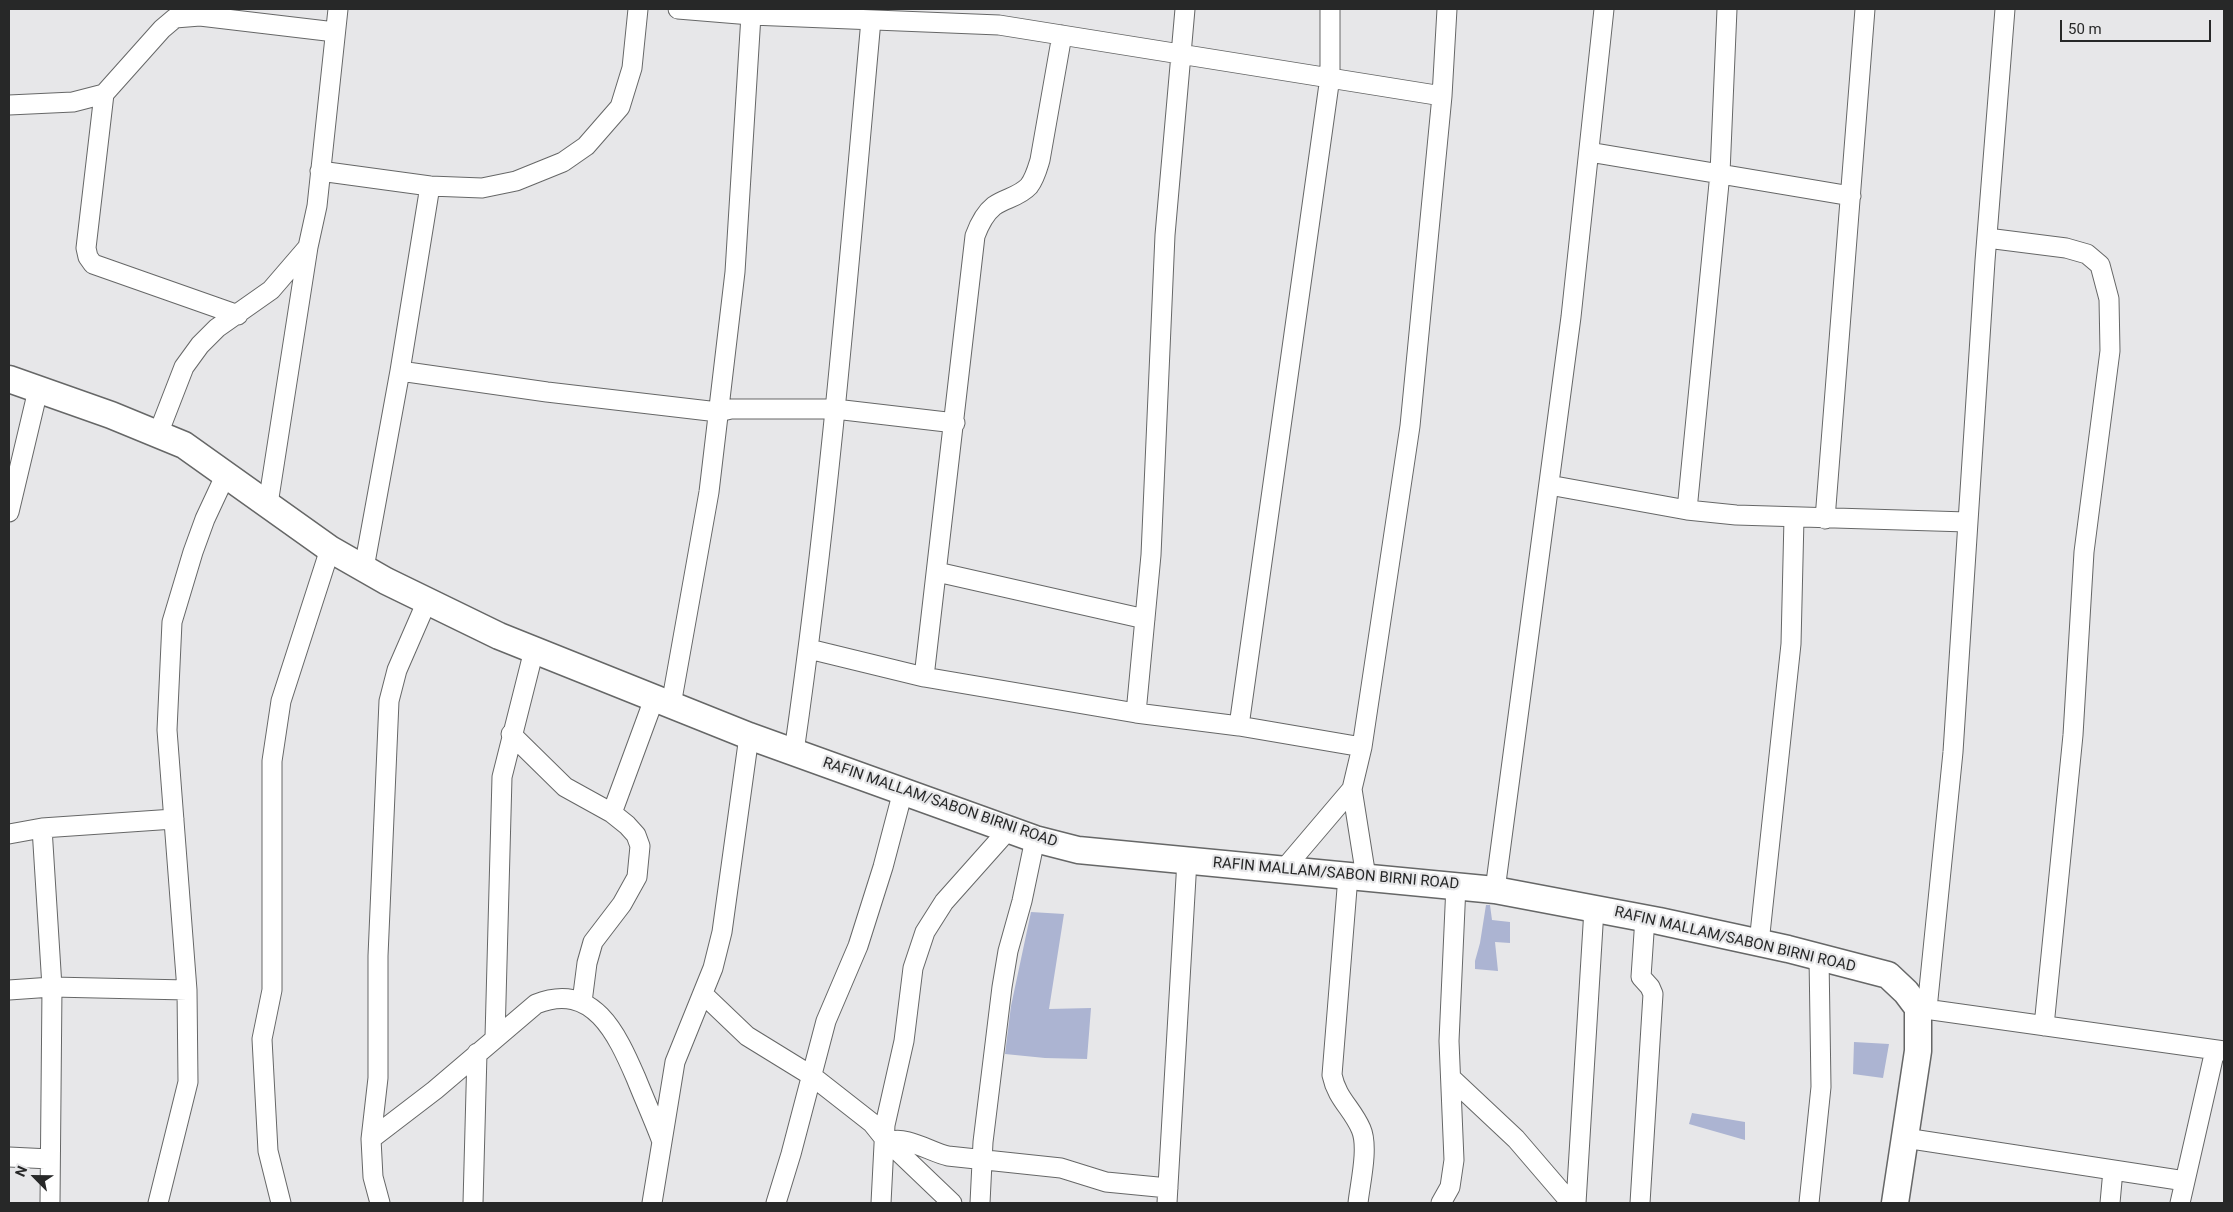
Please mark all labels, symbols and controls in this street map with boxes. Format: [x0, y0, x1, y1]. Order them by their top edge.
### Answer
scale bar [2063, 10, 2214, 42]
text: 50 m [2068, 20, 2102, 38]
street label: RAFIN MALLAM/SABON BIRNI ROAD [820, 754, 1060, 852]
street label: RAFIN MALLAM/SABON BIRNI ROAD [1212, 854, 1460, 894]
street label: RAFIN MALLAM/SABON BIRNI ROAD [1613, 903, 1857, 977]
north arrow [10, 1152, 60, 1202]
text: N [12, 1163, 30, 1179]

